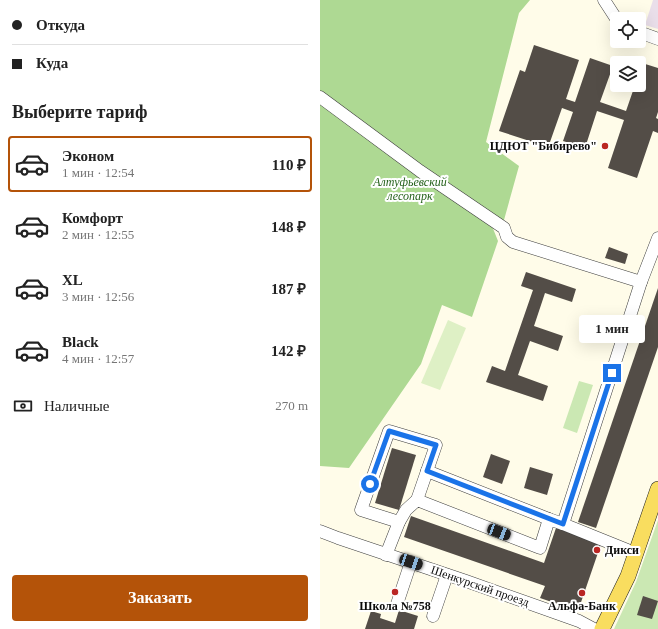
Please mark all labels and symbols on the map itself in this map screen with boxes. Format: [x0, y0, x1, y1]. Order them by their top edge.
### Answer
place label: ЦДЮТ "Бибирево" [490, 139, 597, 153]
marker: ЦДЮТ "Бибирево" [600, 141, 610, 151]
park label: Алтуфьевский лесопарк [372, 175, 447, 203]
callout: 1 мин [579, 315, 645, 343]
route end [603, 364, 621, 382]
route start [361, 475, 379, 493]
car [486, 522, 512, 542]
place label: Дикси [605, 543, 639, 557]
marker: Дикси [592, 545, 602, 555]
car [398, 552, 424, 572]
street label: Шенкурский проезд [429, 563, 531, 609]
marker: Школа №758 [390, 587, 400, 597]
marker: Альфа-Банк [577, 588, 587, 598]
place label: Школа №758 [359, 599, 431, 613]
place label: Альфа-Банк [548, 599, 616, 613]

